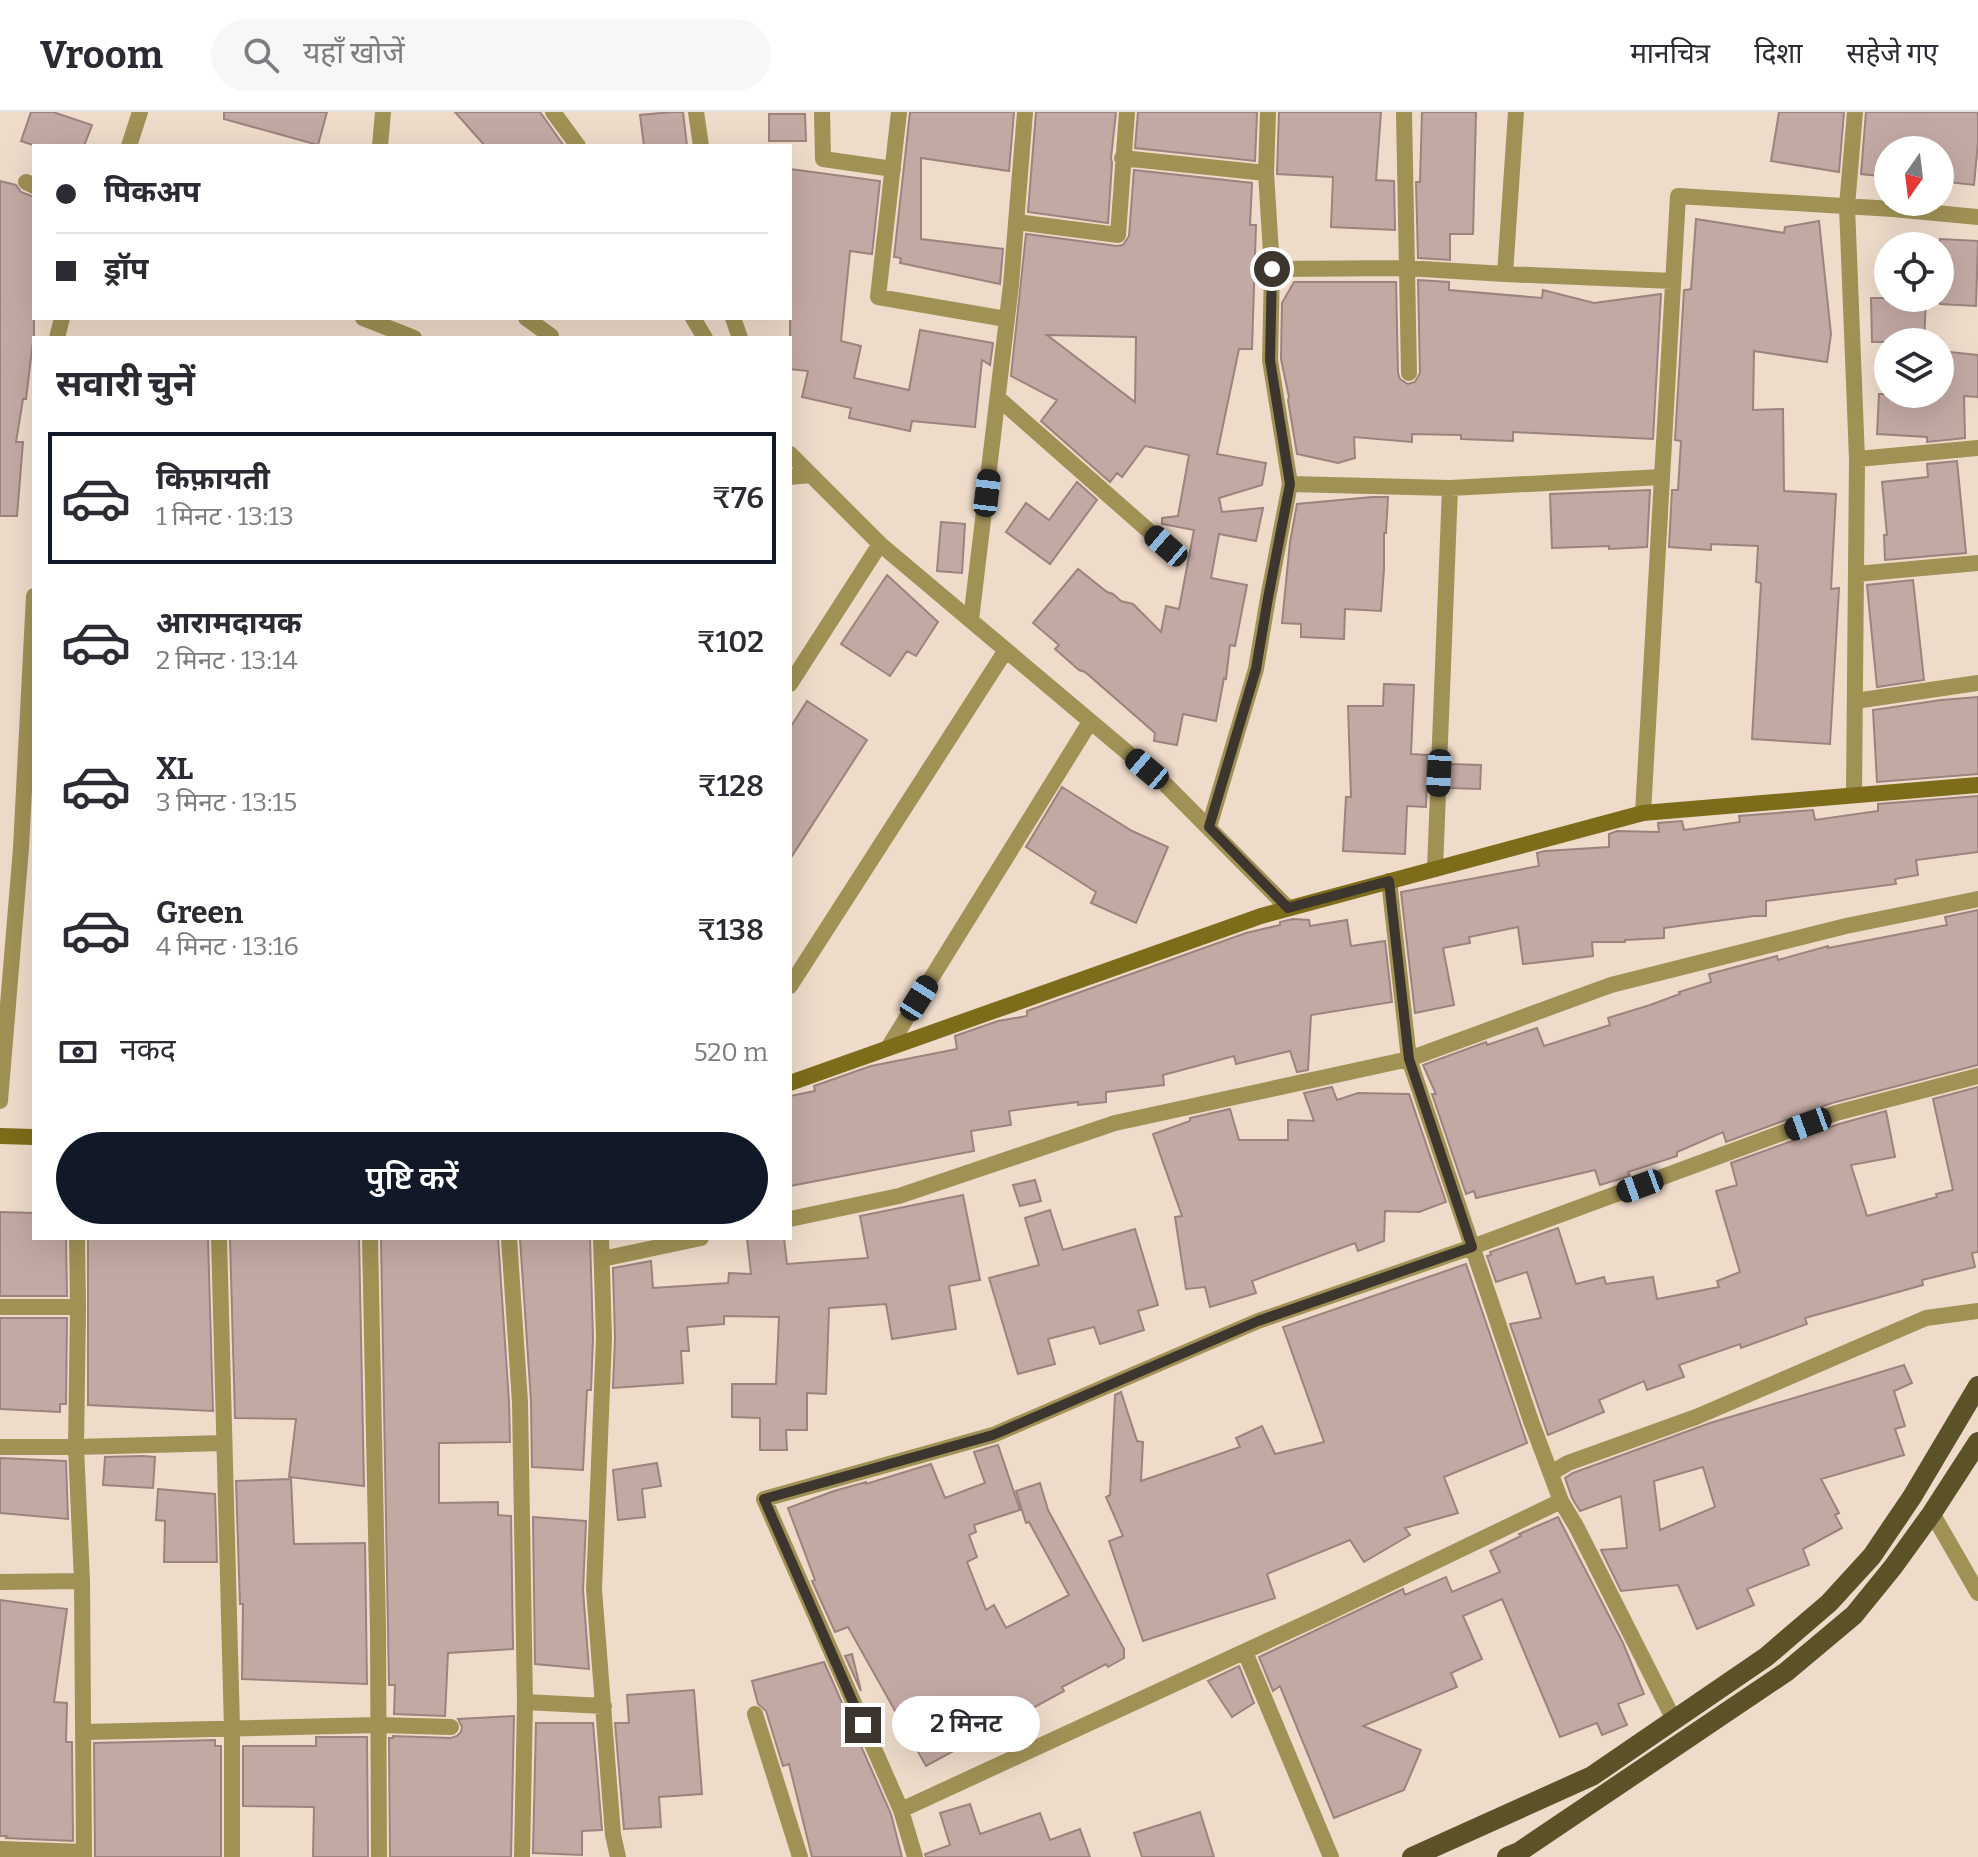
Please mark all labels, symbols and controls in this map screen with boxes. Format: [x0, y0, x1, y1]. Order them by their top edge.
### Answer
search box [211, 19, 771, 91]
text: Vroom [40, 32, 163, 78]
icon: search [239, 33, 283, 77]
text: यहाँ खोजें [303, 35, 405, 71]
text: मानचित्र [1630, 37, 1710, 70]
text: दिशा [1754, 37, 1803, 70]
text: सहेजे गए [1847, 37, 1938, 70]
north arrow [1874, 136, 1954, 216]
map controls [1874, 136, 1954, 408]
text: पिकअप [104, 174, 200, 210]
button: locate [1874, 232, 1954, 312]
text: ड्रॉप [104, 251, 148, 287]
route start [1254, 251, 1290, 287]
button: layers [1874, 328, 1954, 408]
text: सवारी चुनें [56, 362, 195, 406]
text: किफ़ायती [156, 461, 270, 497]
icon: car [60, 462, 132, 534]
car [972, 468, 1002, 518]
text: ₹76 [712, 480, 764, 516]
text: 1 मिनट · 13:13 [156, 501, 294, 532]
car [1140, 521, 1192, 571]
text: आरामदायक [156, 605, 302, 641]
icon: car [60, 606, 132, 678]
text: ₹102 [696, 624, 764, 660]
text: 2 मिनट · 13:14 [156, 645, 298, 676]
car [1121, 744, 1173, 794]
car [1426, 748, 1452, 798]
icon: car [60, 750, 132, 822]
text: XL [156, 751, 193, 787]
text: ₹128 [698, 768, 764, 804]
text: 3 मिनट · 13:15 [156, 787, 297, 818]
icon: car [60, 894, 132, 966]
text: Green [156, 895, 243, 931]
text: ₹138 [697, 912, 764, 948]
text: 4 मिनट · 13:16 [156, 931, 299, 962]
car [896, 971, 942, 1025]
icon: cash [56, 1030, 100, 1074]
text: नकद [120, 1032, 176, 1068]
text: 520 m [694, 1037, 768, 1068]
car [1781, 1105, 1835, 1143]
button: पुष्टि करें [56, 1132, 768, 1224]
car [1613, 1167, 1667, 1205]
callout: 2 मिनट [891, 1697, 1039, 1753]
route end [845, 1707, 881, 1743]
text: 2 मिनट [930, 1708, 1002, 1739]

